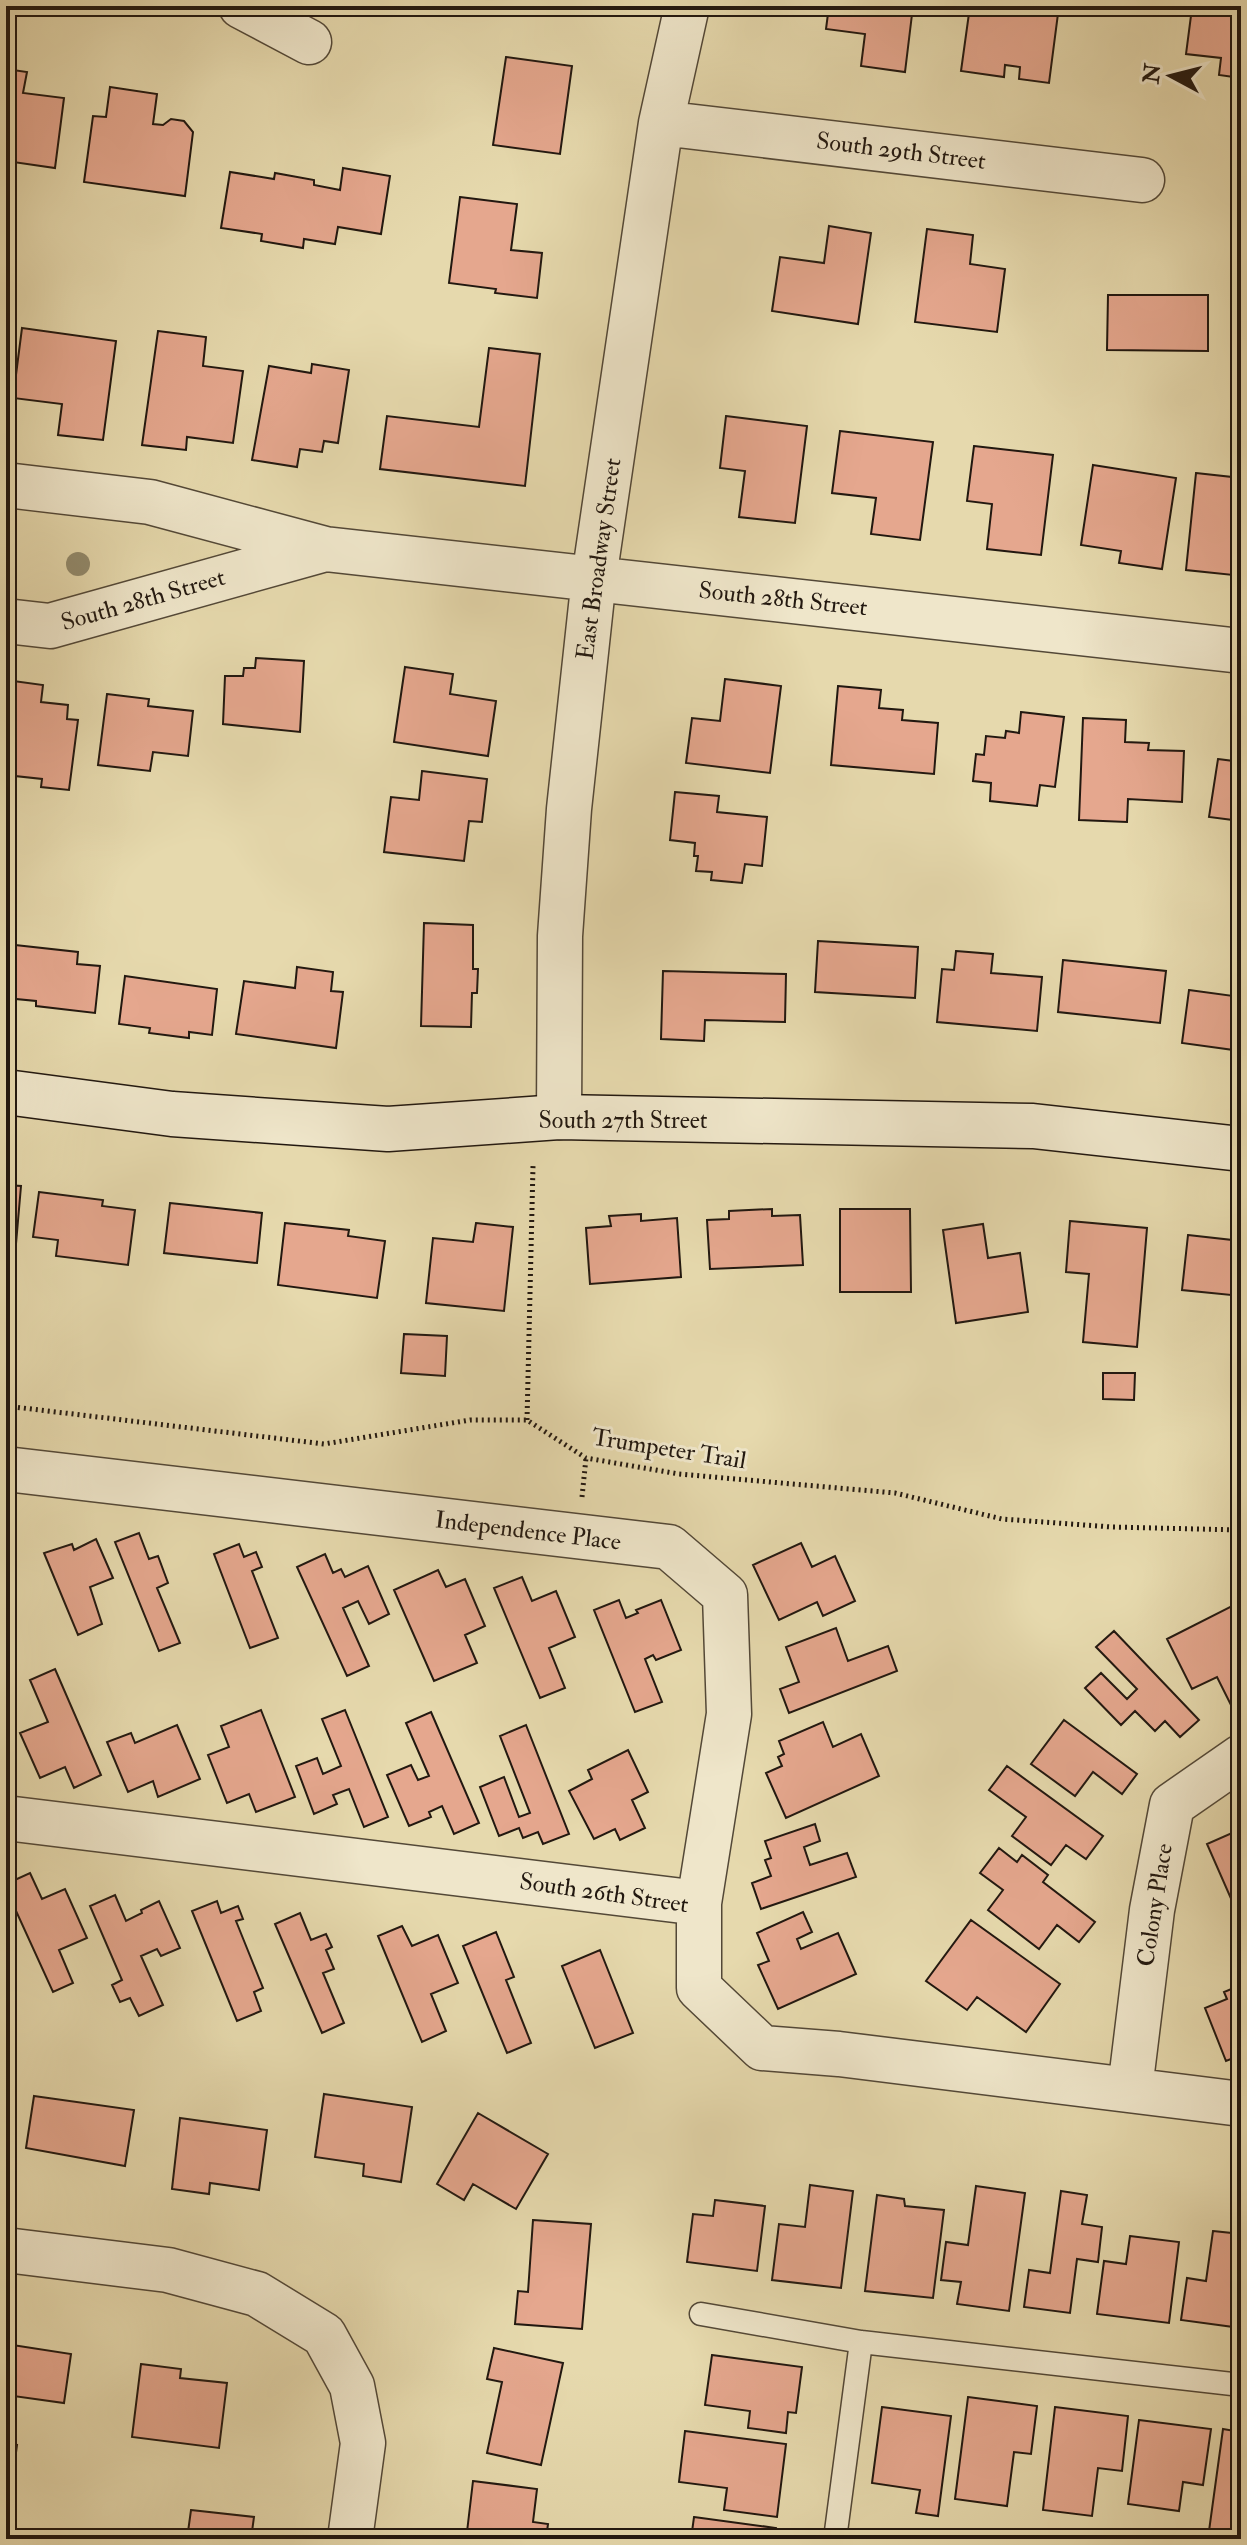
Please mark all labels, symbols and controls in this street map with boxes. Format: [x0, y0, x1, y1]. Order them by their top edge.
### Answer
north arrow [1131, 36, 1211, 116]
text: N [1137, 62, 1167, 86]
street label: South 29th Street [815, 125, 988, 177]
street label: East Broadway Street [569, 456, 629, 662]
street label: South 28th Street [57, 562, 229, 638]
street label: South 28th Street [697, 575, 869, 623]
street label: South 27th Street [538, 1105, 708, 1136]
street label: Trumpeter Trail [590, 1422, 748, 1476]
street label: Independence Place [433, 1504, 623, 1558]
street label: Colony Place [1130, 1841, 1180, 1969]
street label: South 26th Street [518, 1866, 691, 1920]

